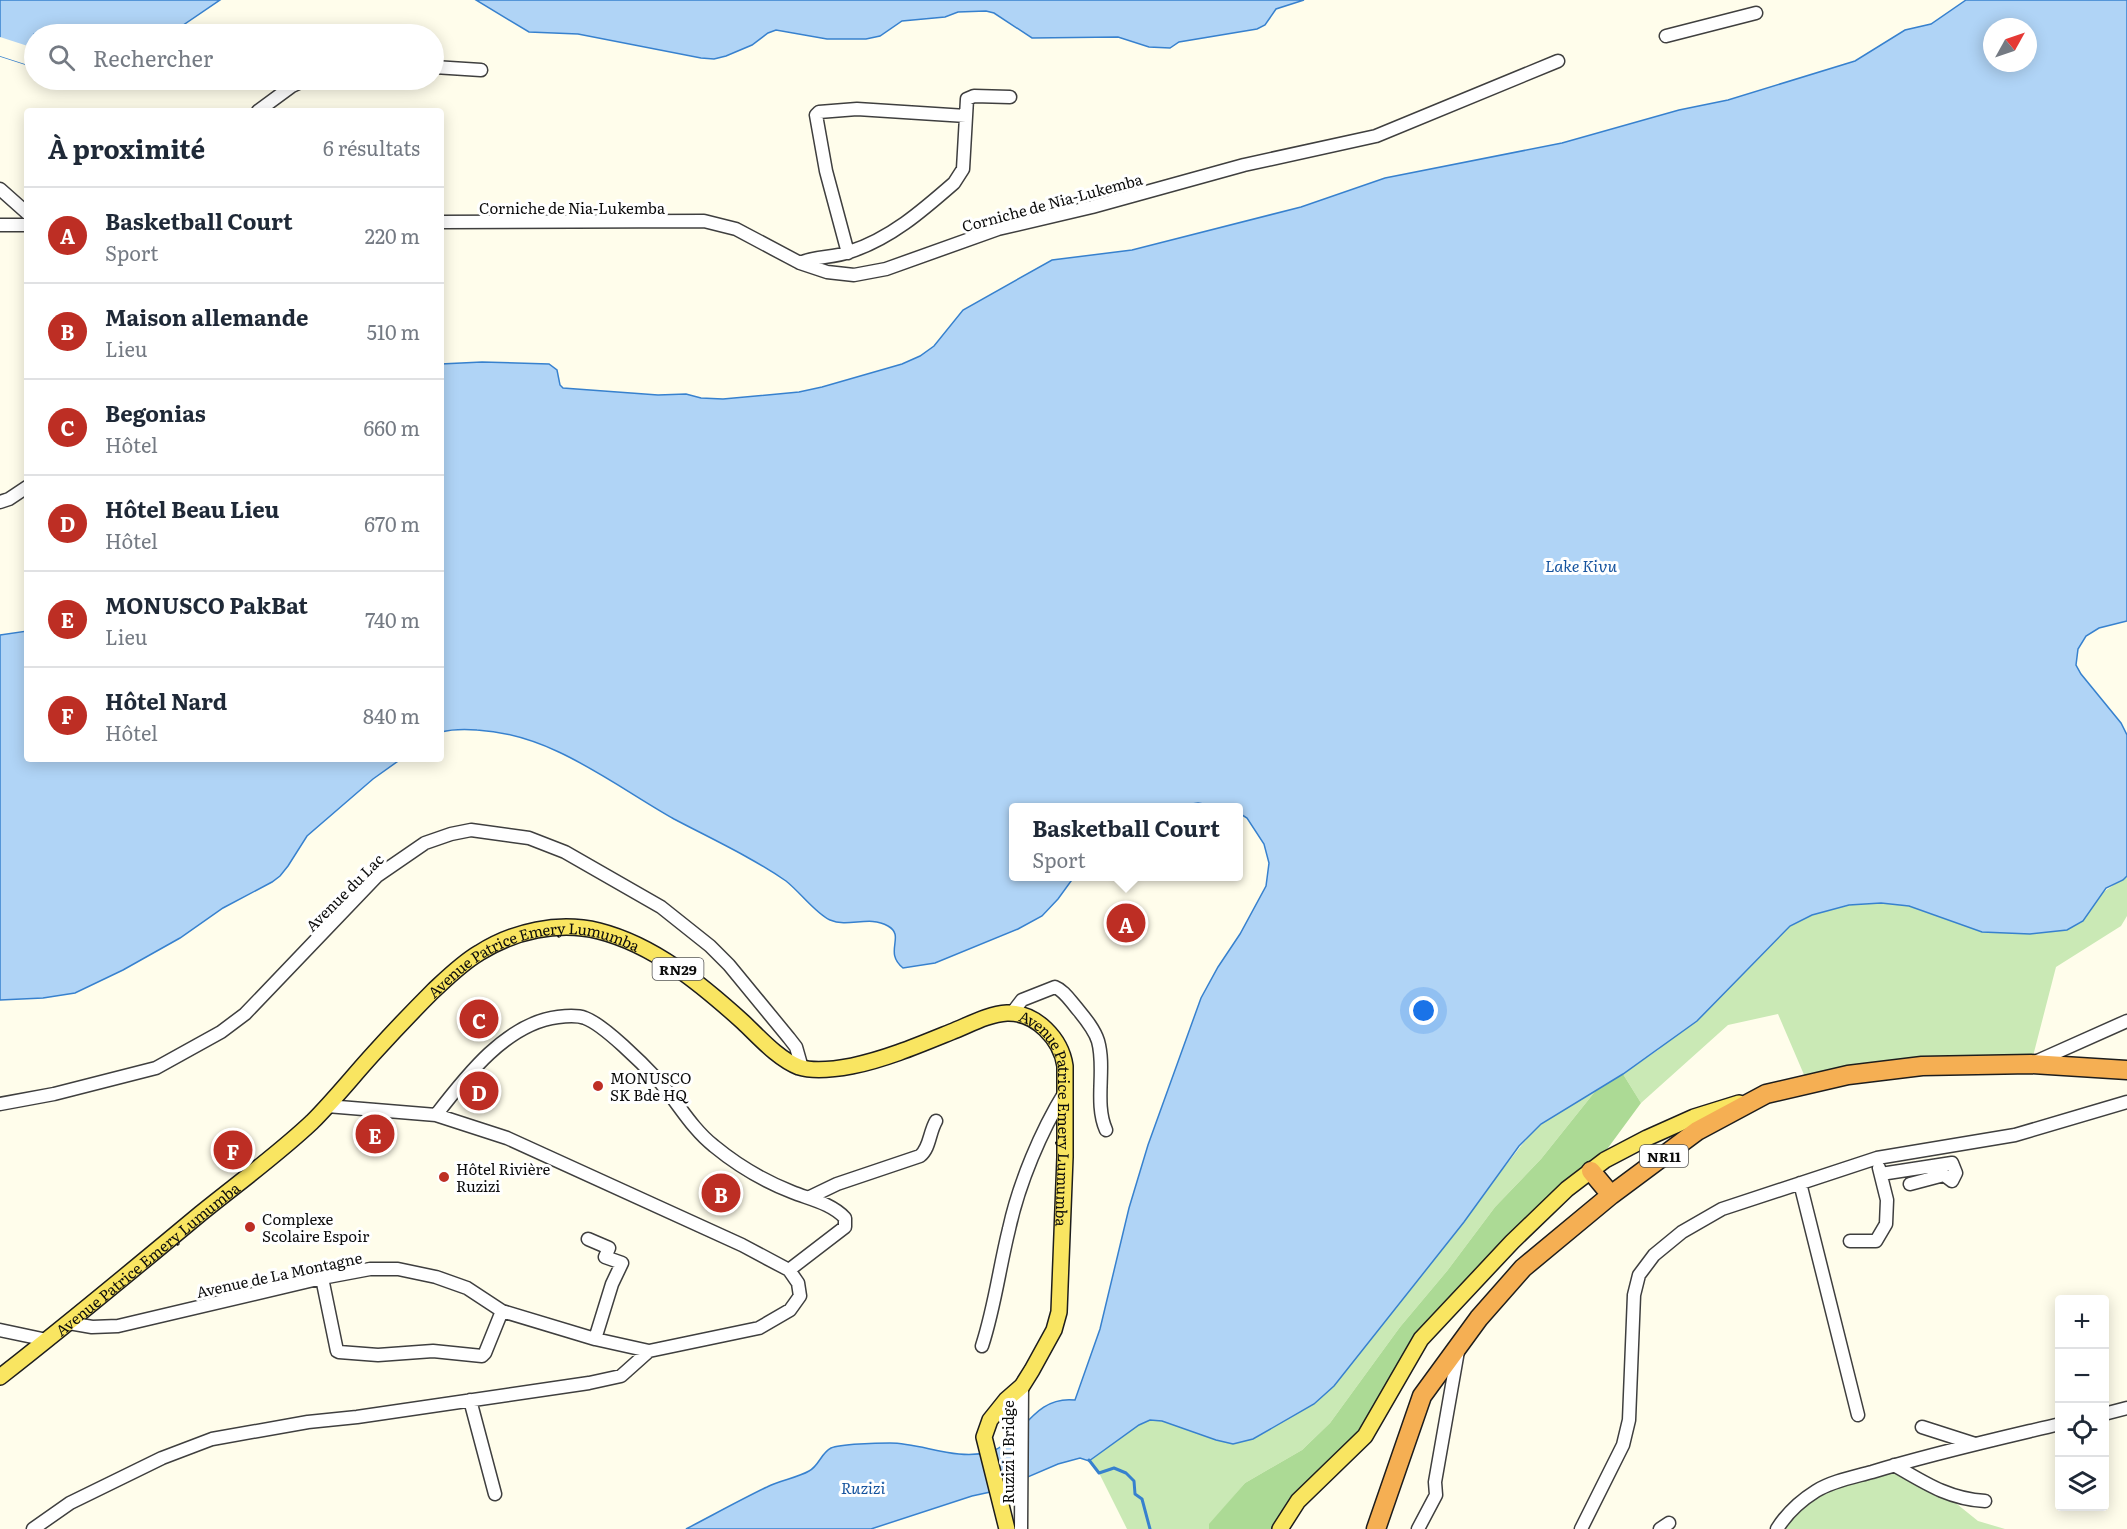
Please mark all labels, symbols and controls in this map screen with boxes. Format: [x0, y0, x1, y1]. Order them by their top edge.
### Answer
north arrow [1983, 18, 2037, 72]
search box [24, 24, 444, 90]
icon: search [45, 41, 78, 74]
text: Rechercher [93, 41, 213, 74]
text: À proximité [48, 128, 205, 167]
text: 6 résultats [323, 132, 420, 162]
street label: Corniche de Nia-Lukemba [959, 167, 1146, 237]
street label: Corniche de Nia-Lukemba [479, 196, 666, 219]
text: Basketball Court [105, 204, 293, 237]
text: A [60, 220, 75, 250]
text: 220 m [365, 220, 420, 250]
text: Sport [105, 237, 158, 267]
text: Maison allemande [105, 300, 309, 333]
text: B [61, 316, 74, 346]
text: 510 m [367, 316, 420, 346]
text: Lieu [105, 333, 147, 363]
text: Begonias [105, 396, 206, 429]
text: C [60, 412, 75, 442]
text: 660 m [364, 412, 420, 442]
text: Hôtel [105, 429, 158, 459]
text: Hôtel Beau Lieu [105, 492, 279, 525]
text: D [60, 508, 75, 538]
text: 670 m [364, 508, 420, 538]
text: Hôtel [105, 525, 158, 555]
water label: Lake Kivu [1545, 553, 1618, 577]
text: MONUSCO PakBat [105, 588, 308, 621]
text: E [61, 604, 74, 634]
text: 740 m [365, 604, 420, 634]
text: Lieu [105, 621, 147, 651]
text: Hôtel Nard [105, 684, 227, 717]
text: F [61, 700, 74, 730]
text: 840 m [363, 700, 420, 730]
text: Hôtel [105, 717, 158, 747]
popup [1009, 803, 1243, 881]
text: Basketball Court [1032, 811, 1220, 844]
text: Sport [1032, 844, 1086, 874]
street label: Avenue du Lac [300, 847, 389, 936]
pin: A [1106, 900, 1146, 946]
street label: Avenue Patrice Emery Lumumba [422, 916, 645, 1003]
road number: RN29 [652, 958, 704, 980]
pin: C [460, 996, 498, 1042]
your location [1409, 996, 1438, 1025]
street label: Avenue Patrice Emery Lumumba [1016, 1003, 1077, 1228]
place label: MONUSCO SK Bde HQ [610, 1066, 691, 1106]
pin: D [460, 1068, 498, 1114]
marker: MONUSCO SK Bde HQ [591, 1079, 605, 1093]
pin: E [356, 1112, 394, 1156]
pin: F [214, 1128, 252, 1172]
road number: NR11 [1640, 1145, 1688, 1167]
place label: Hôtel Rivière Ruzizi [456, 1157, 550, 1197]
marker: Hôtel Rivière Ruzizi [437, 1170, 451, 1184]
pin: B [702, 1170, 740, 1216]
street label: Avenue Patrice Emery Lumumba [50, 1175, 245, 1341]
place label: Complexe Scolaire Espoir [262, 1207, 369, 1247]
marker: Complexe Scolaire Espoir [243, 1220, 257, 1234]
street label: Avenue de La Montagne [194, 1245, 364, 1303]
map controls [2055, 1295, 2109, 1511]
button: + [2055, 1295, 2109, 1349]
button: − [2055, 1349, 2109, 1403]
street label: Ruzizi I Bridge [996, 1400, 1019, 1504]
button: locate [2055, 1403, 2109, 1457]
button: layers [2055, 1457, 2109, 1511]
water label: Ruzizi [841, 1475, 885, 1499]

